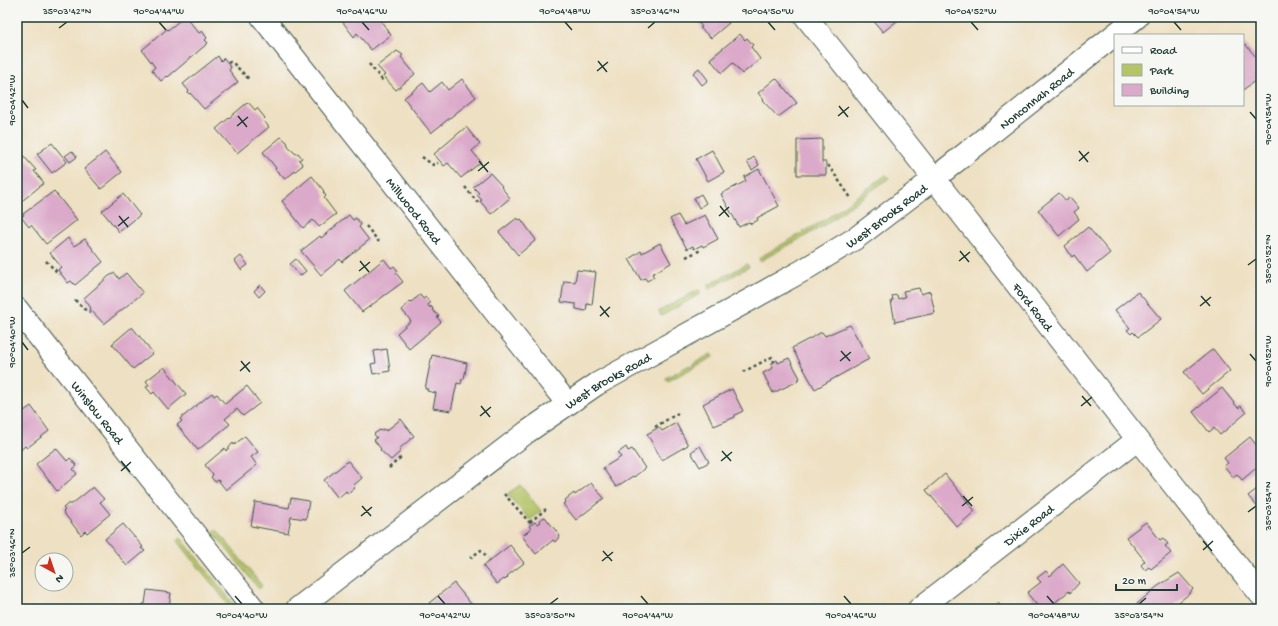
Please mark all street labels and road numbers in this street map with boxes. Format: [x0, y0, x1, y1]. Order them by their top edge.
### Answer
street label: Nonconnah Road [997, 65, 1079, 134]
street label: Millwood Road [382, 175, 444, 249]
street label: West Brooks Road [844, 181, 932, 252]
street label: Ford Road [1008, 280, 1056, 336]
street label: West Brooks Road [563, 350, 655, 414]
street label: Winslow Road [67, 379, 127, 449]
street label: Dixie Road [1001, 502, 1059, 551]

